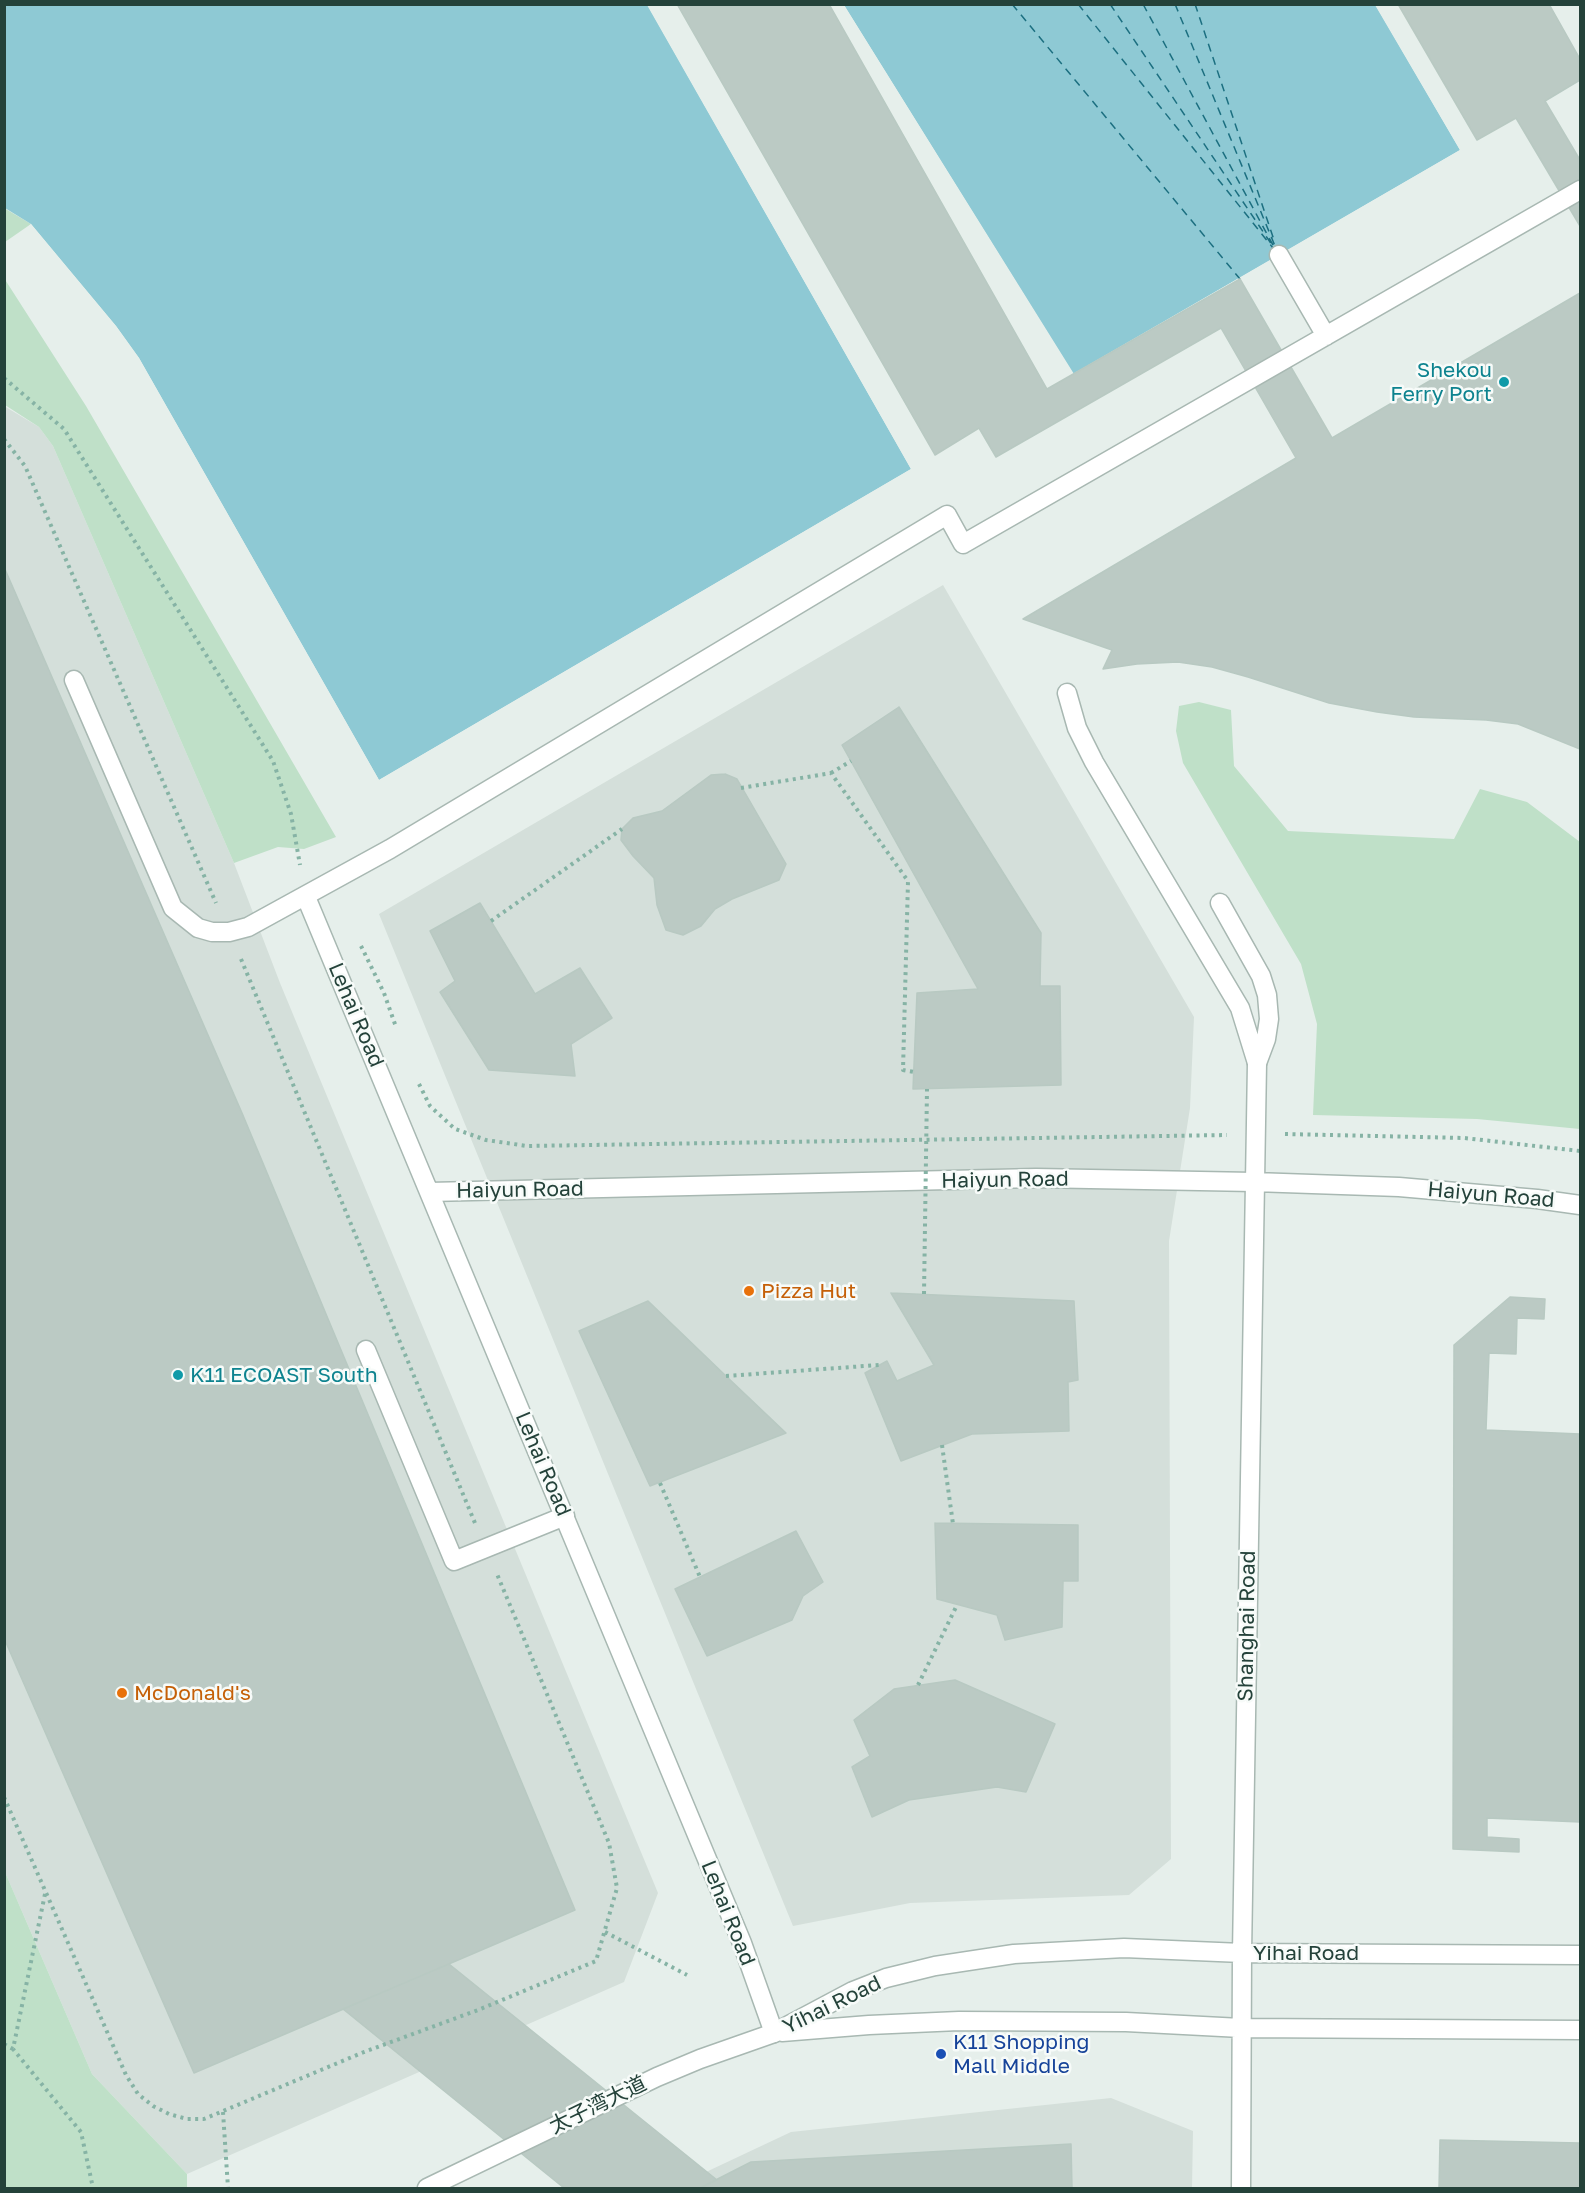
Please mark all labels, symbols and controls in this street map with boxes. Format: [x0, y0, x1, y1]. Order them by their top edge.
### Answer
place label: Shekou Ferry Port [1390, 357, 1492, 407]
marker: Shekou Ferry Port [1497, 375, 1511, 389]
street label: Lehai Road [323, 959, 389, 1071]
street label: Haiyun Road [941, 1166, 1069, 1194]
street label: Haiyun Road [456, 1176, 584, 1204]
street label: Haiyun Road [1426, 1177, 1556, 1213]
place label: Pizza Hut [761, 1278, 856, 1304]
marker: Pizza Hut [742, 1284, 756, 1298]
place label: K11 ECOAST South [190, 1362, 378, 1388]
marker: K11 ECOAST South [171, 1368, 185, 1382]
street label: Lehai Road [510, 1408, 576, 1520]
street label: Shanghai Road [1233, 1550, 1261, 1702]
place label: McDonald's [134, 1680, 251, 1706]
marker: McDonald's [115, 1686, 129, 1700]
street label: Lehai Road [696, 1857, 760, 1969]
street label: Yihai Road [1253, 1940, 1359, 1966]
street label: Yihai Road [779, 1970, 885, 2040]
place label: K11 Shopping Mall Middle [953, 2029, 1089, 2079]
marker: K11 Shopping Mall Middle [934, 2047, 948, 2061]
street label: 太子湾大道 [545, 2071, 651, 2139]

